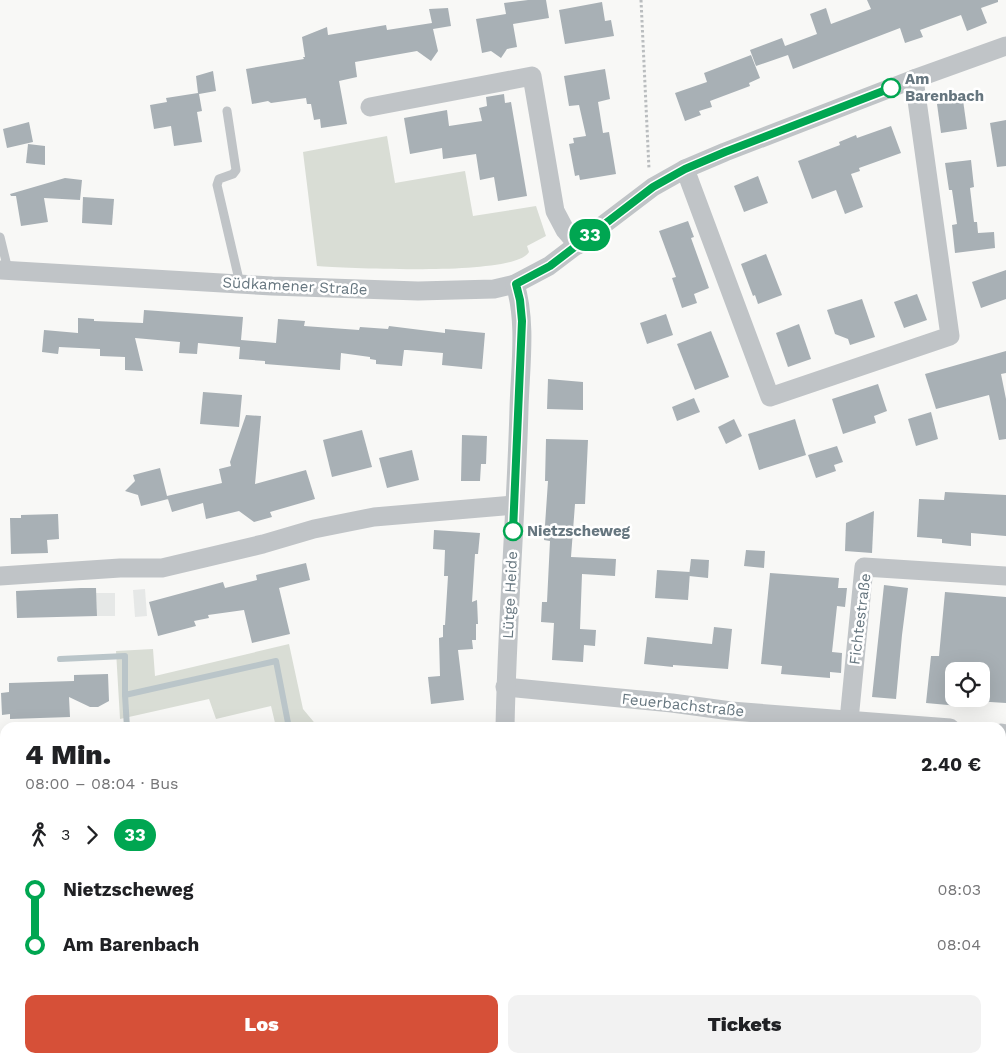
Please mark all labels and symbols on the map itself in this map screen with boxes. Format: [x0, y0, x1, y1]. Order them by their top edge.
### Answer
place label: Am Barenbach [905, 70, 984, 105]
marker: Am Barenbach [881, 78, 901, 98]
line badge: 33 [568, 219, 612, 251]
street label: Südkamener Straße [222, 273, 368, 299]
marker: Nietzscheweg [503, 521, 523, 541]
place label: Nietzscheweg [527, 522, 631, 540]
street label: Lütge Heide [499, 551, 521, 639]
street label: Fichtestraße [845, 572, 875, 666]
street label: Feuerbachstraße [621, 690, 745, 720]

